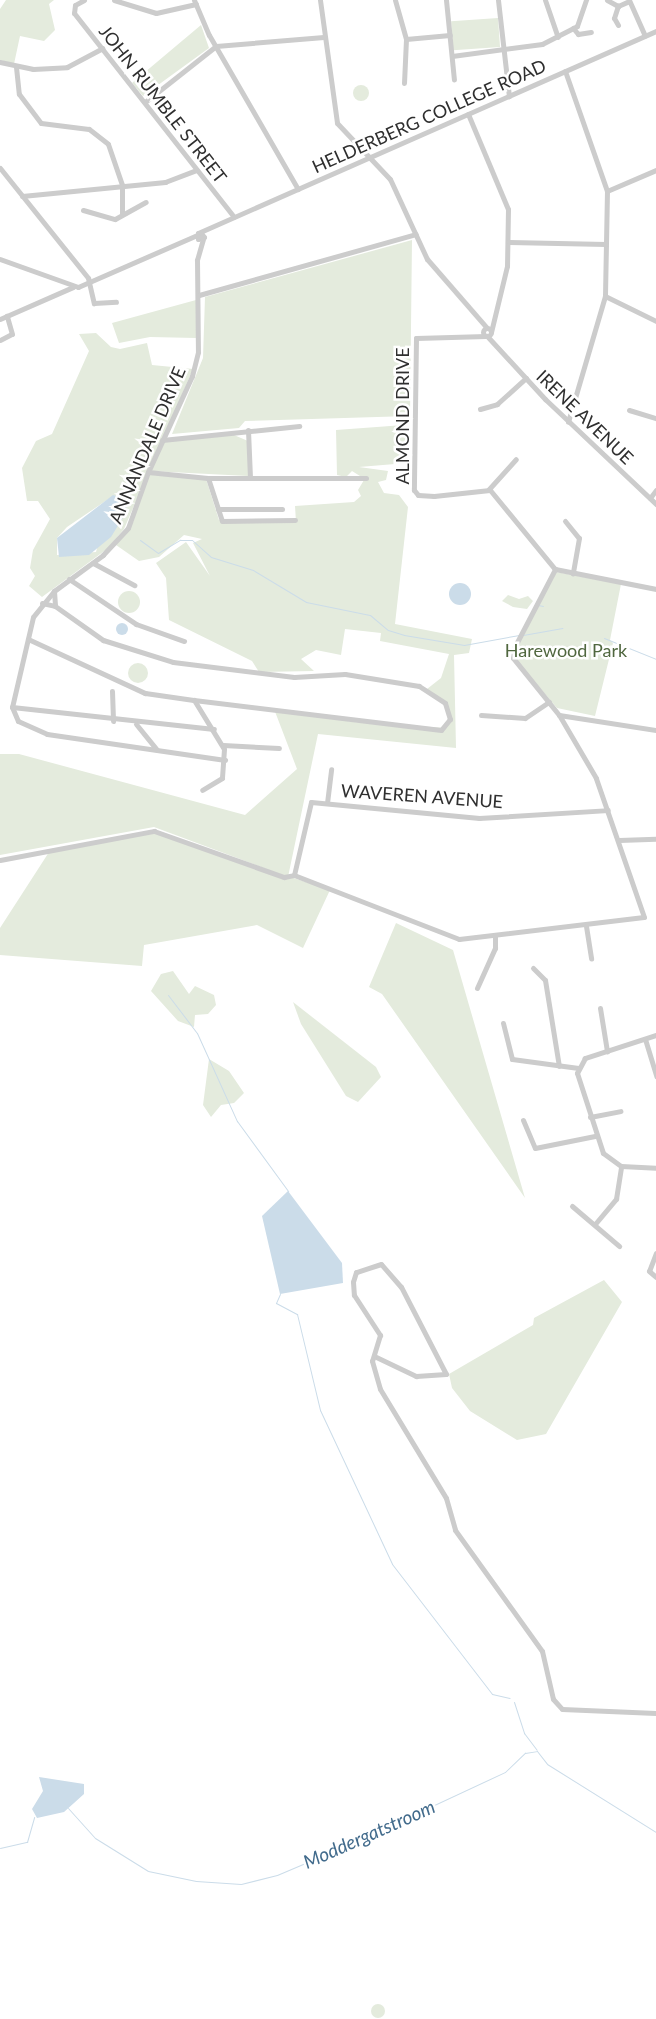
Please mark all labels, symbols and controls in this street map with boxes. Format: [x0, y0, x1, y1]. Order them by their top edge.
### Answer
street label: JOHN RUMBLE STREET [95, 21, 231, 187]
street label: HELDERBERG COLLEGE ROAD [309, 55, 549, 177]
street label: ALMOND DRIVE [391, 347, 413, 485]
street label: ANNANDALE DRIVE [104, 363, 190, 527]
street label: IRENE AVENUE [532, 365, 638, 469]
park label: Harewood Park [505, 639, 627, 661]
street label: WAVEREN AVENUE [340, 780, 504, 812]
water label: Moddergatstroom [299, 1795, 439, 1873]

